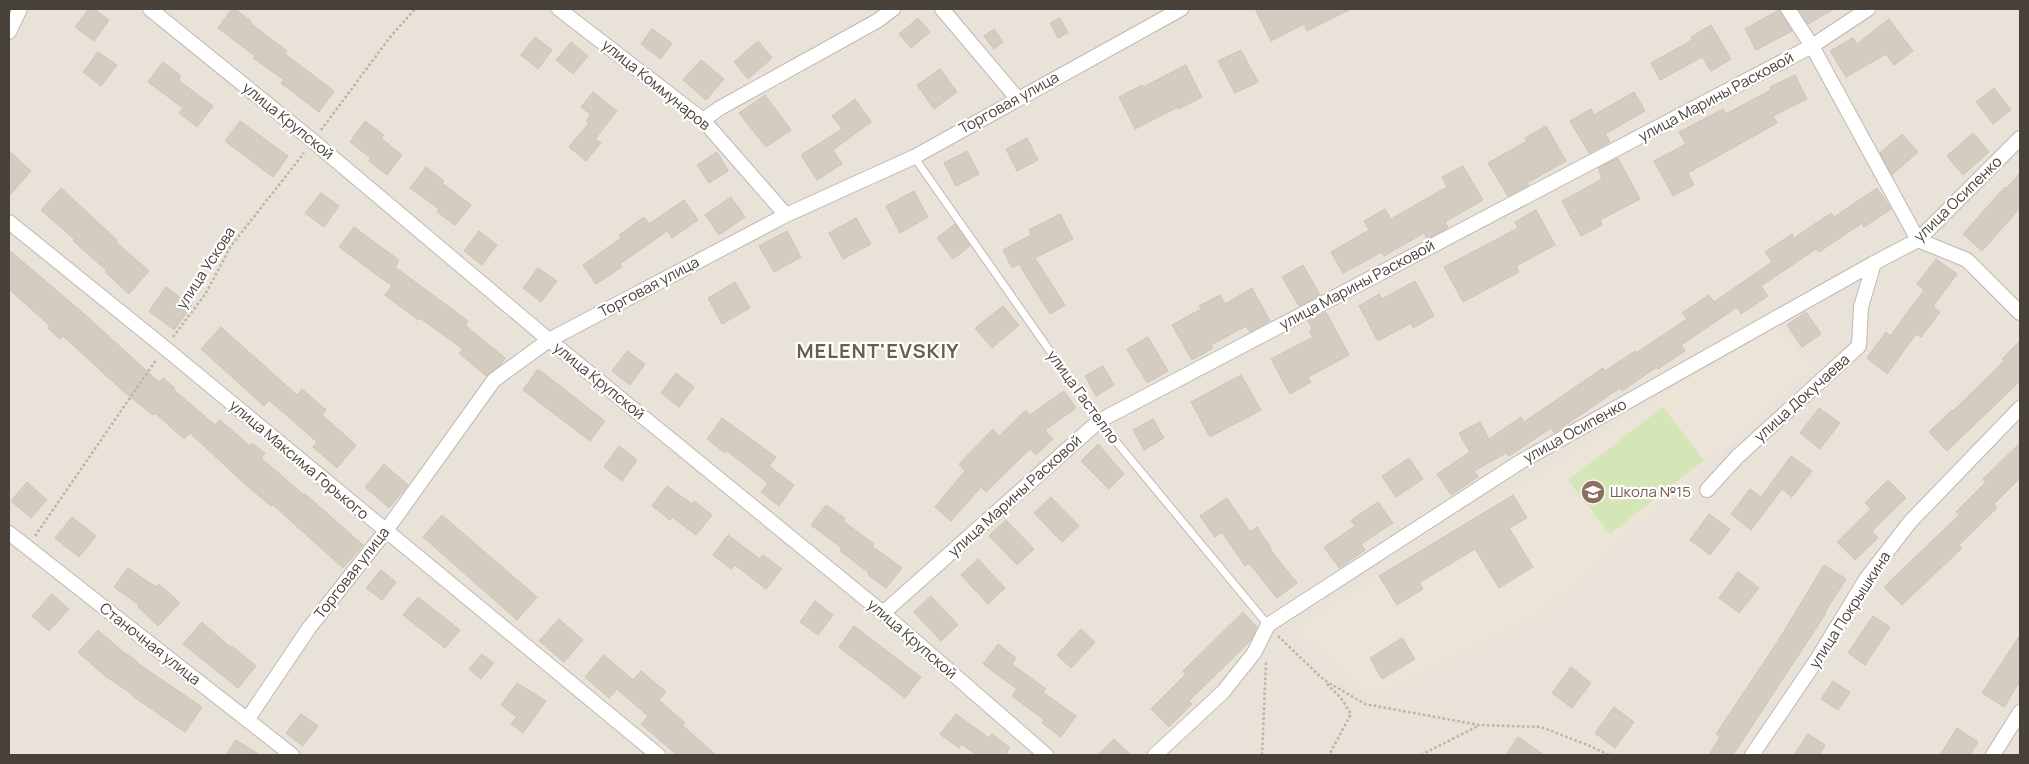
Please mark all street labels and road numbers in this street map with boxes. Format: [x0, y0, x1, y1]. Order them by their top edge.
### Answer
street label: улица Коммунаров [598, 34, 715, 135]
street label: улица Марины Расковой [1634, 47, 1797, 146]
street label: Торговая улица [955, 66, 1062, 139]
street label: улица Крупской [238, 77, 339, 164]
street label: улица Осипенко [1909, 151, 2007, 246]
street label: улица Ускова [171, 222, 240, 313]
street label: улица Марины Расковой [1275, 235, 1438, 334]
street label: Торговая улица [595, 251, 703, 322]
street label: улица Крупской [549, 337, 650, 424]
street label: улица Гастелло [1042, 346, 1125, 448]
street label: улица Докучаева [1749, 349, 1854, 446]
street label: улица Осипенко [1519, 393, 1630, 468]
street label: улица Максима Горького [225, 395, 374, 524]
street label: улица Марины Расковой [943, 430, 1086, 561]
street label: Торговая улица [309, 522, 394, 623]
street label: улица Покрышкина [1804, 547, 1895, 672]
street label: улица Крупской [863, 594, 962, 683]
street label: Станочная улица [95, 597, 205, 690]

